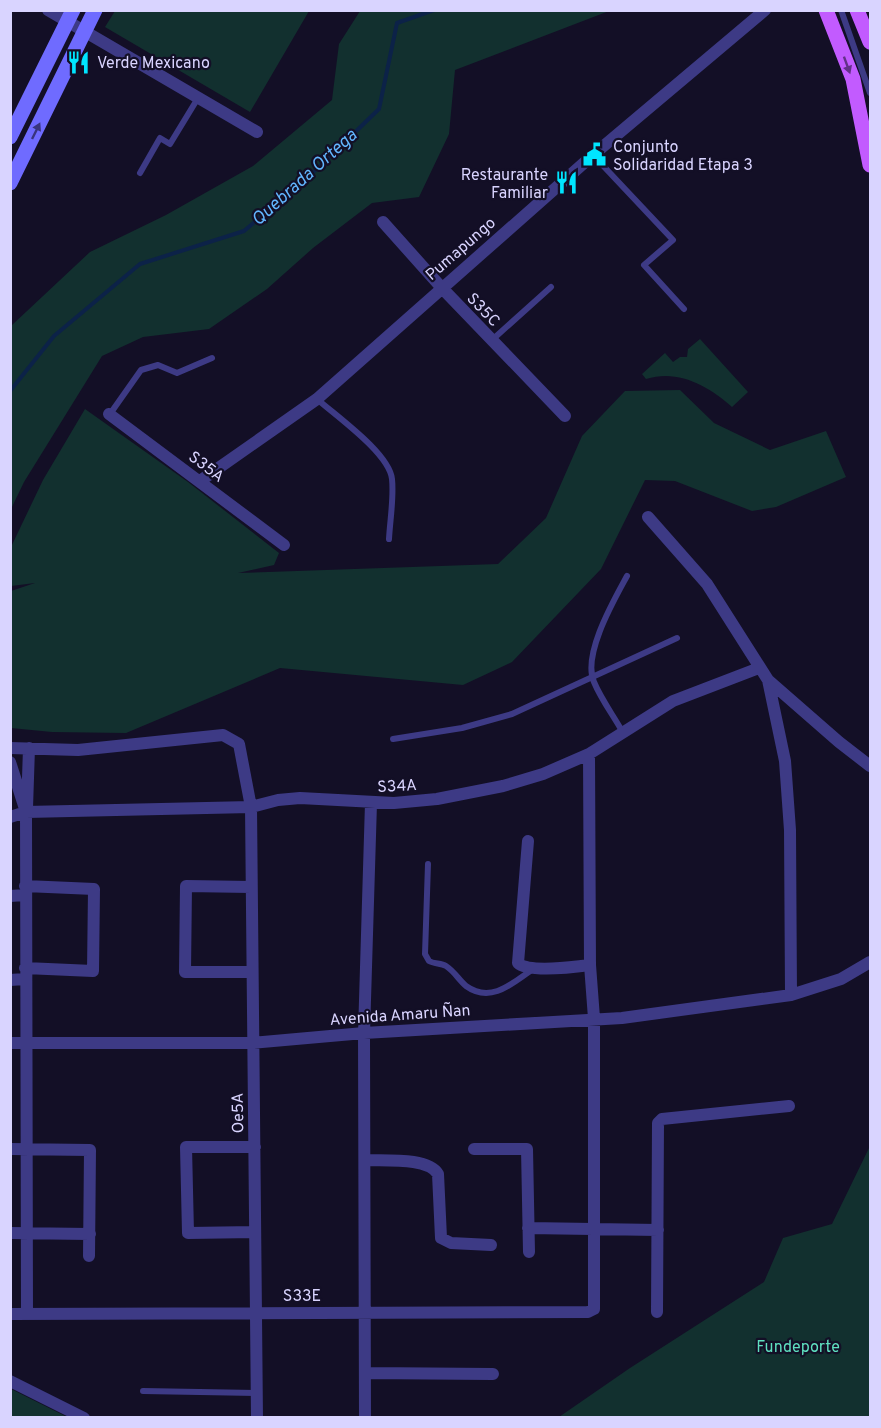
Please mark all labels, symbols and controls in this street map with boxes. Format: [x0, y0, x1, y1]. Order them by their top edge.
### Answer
restaurant icon: Verde Mexicano [66, 49, 92, 75]
place label: Verde Mexicano [97, 54, 210, 74]
one-way arrow [843, 56, 853, 74]
one-way arrow [32, 122, 41, 139]
water label: Quebrada Ortega [247, 124, 363, 232]
place label: Conjunto Solidaridad Etapa 3 [613, 138, 753, 176]
public building icon: Conjunto Solidaridad Etapa 3 [582, 142, 608, 168]
place label: Restaurante Familiar [461, 166, 548, 204]
restaurant icon: Restaurante Familiar [553, 170, 579, 196]
street label: Pumapungo [422, 214, 501, 285]
street label: S35C [462, 289, 503, 332]
street label: S35A [184, 448, 228, 488]
street label: S34A [377, 776, 418, 798]
street label: Avenida Amaru Ñan [329, 998, 471, 1031]
street label: Oe5A [229, 1092, 249, 1133]
street label: S33E [283, 1287, 321, 1307]
park label: Fundeporte [756, 1338, 840, 1358]

